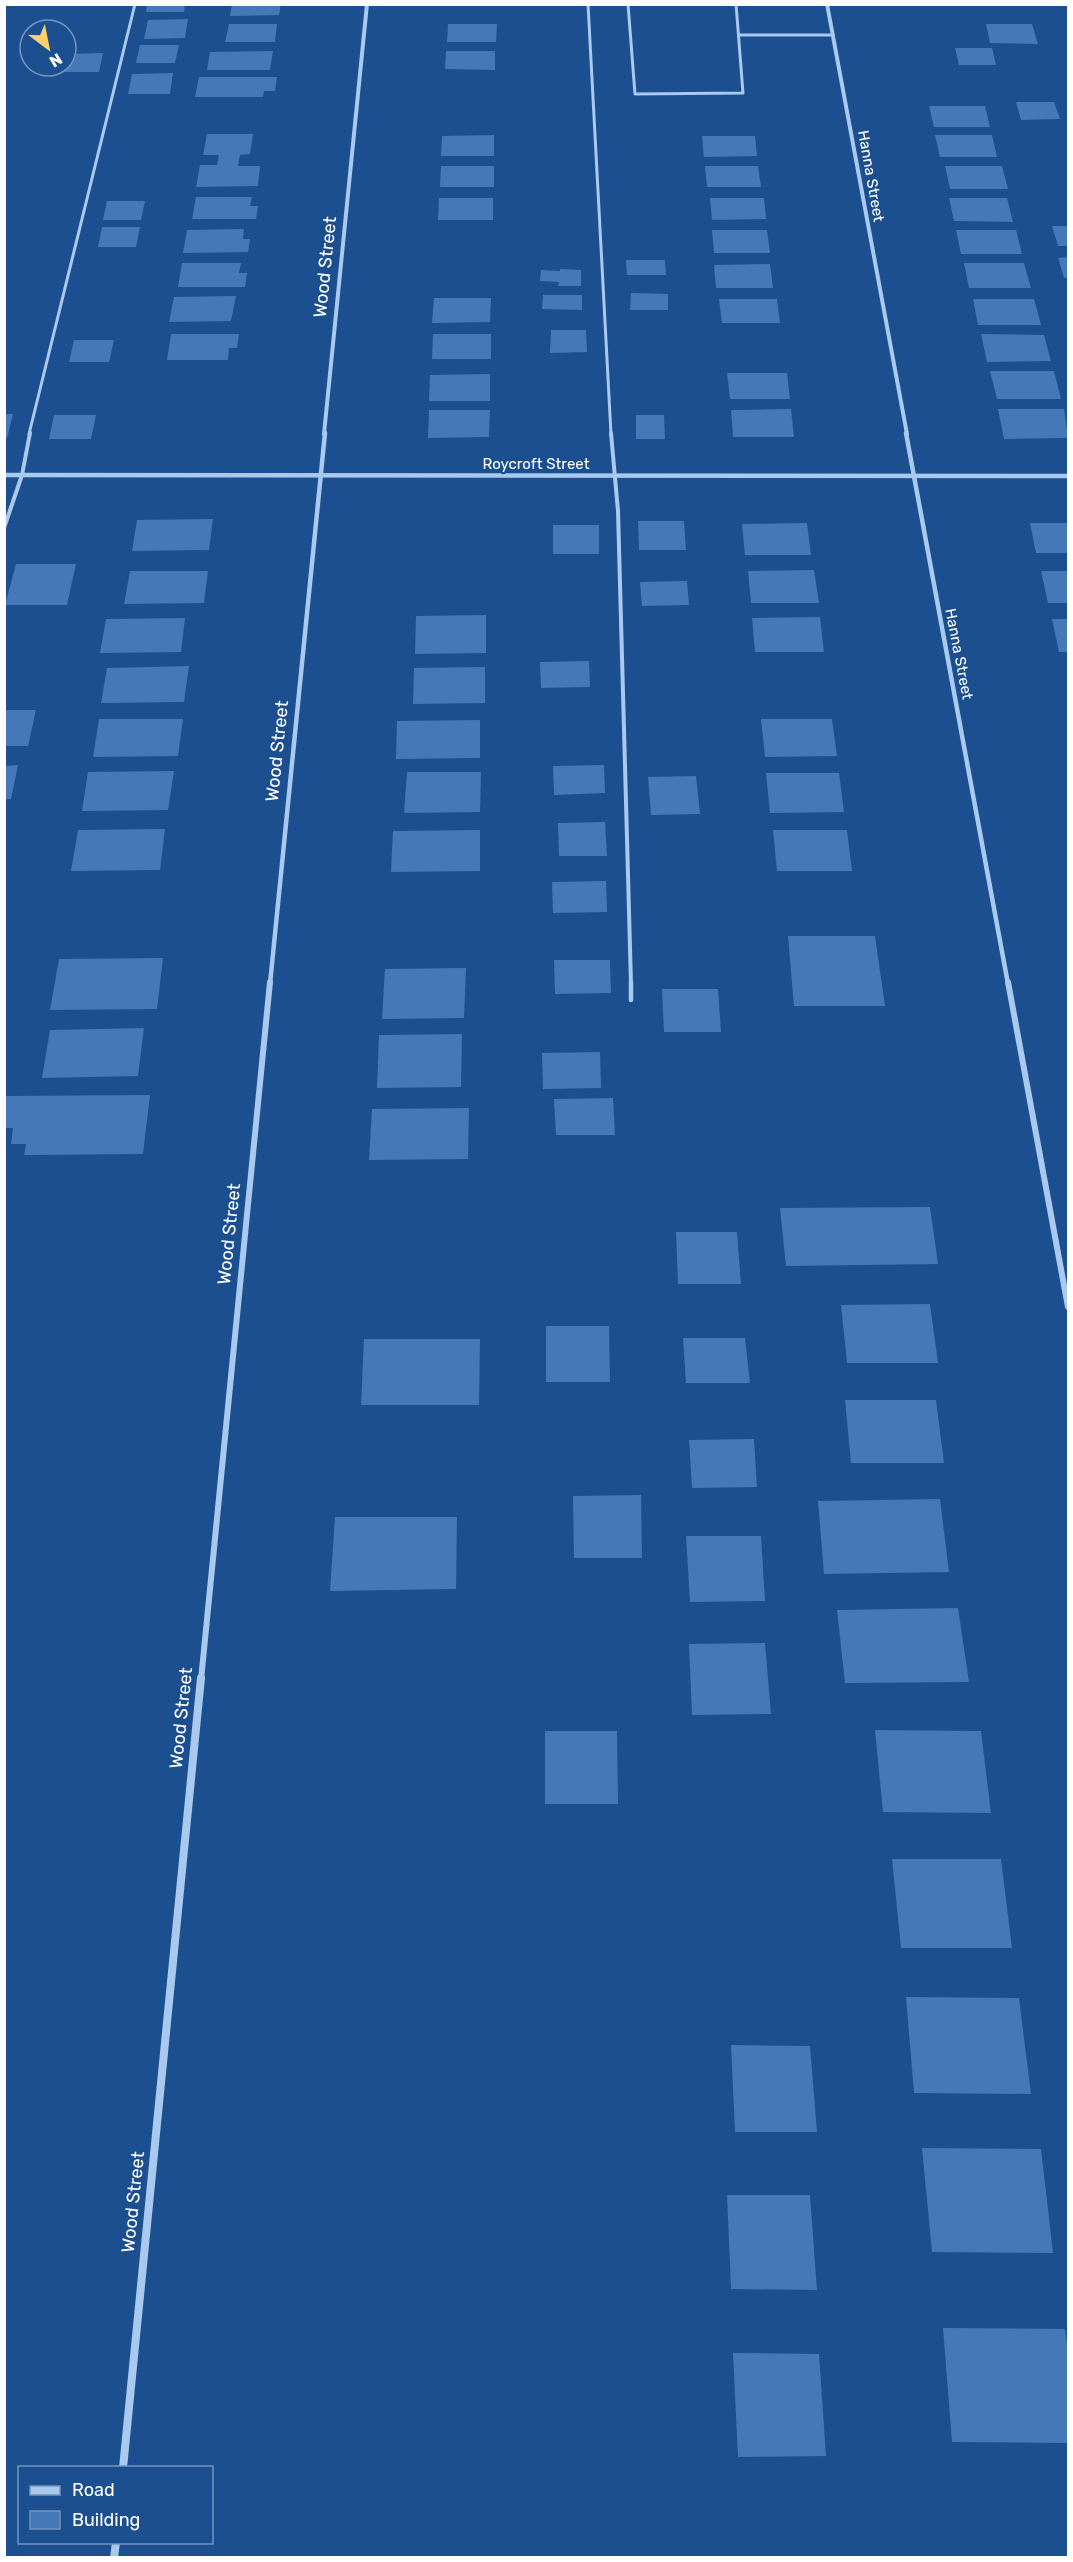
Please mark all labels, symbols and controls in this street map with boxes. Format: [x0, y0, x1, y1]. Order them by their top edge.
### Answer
north arrow [18, 18, 78, 78]
text: N [46, 49, 66, 71]
street label: Hanna Street [854, 129, 888, 223]
street label: Wood Street [309, 215, 341, 319]
street label: Roycroft Street [482, 455, 590, 473]
street label: Hanna Street [941, 607, 977, 701]
street label: Wood Street [261, 699, 293, 803]
street label: Wood Street [213, 1182, 245, 1286]
street label: Wood Street [165, 1666, 197, 1770]
street label: Wood Street [117, 2150, 149, 2254]
legend [18, 2466, 213, 2544]
text: Road [72, 2479, 115, 2501]
text: Building [72, 2509, 140, 2531]

